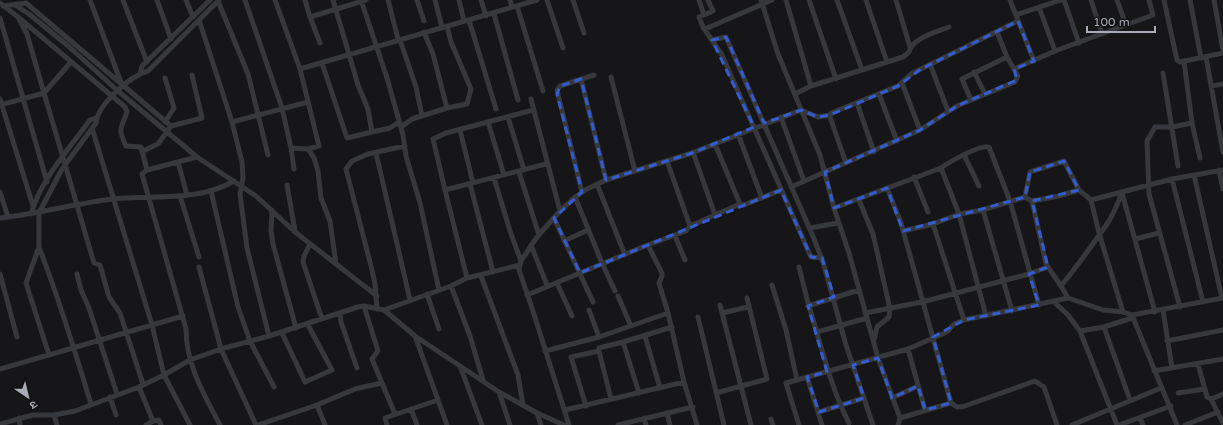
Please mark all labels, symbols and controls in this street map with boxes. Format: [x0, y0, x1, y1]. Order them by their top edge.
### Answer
scale bar [1087, 8, 1155, 34]
text: 100 m [1093, 15, 1130, 29]
north arrow [8, 377, 48, 417]
text: उ [27, 398, 40, 412]

